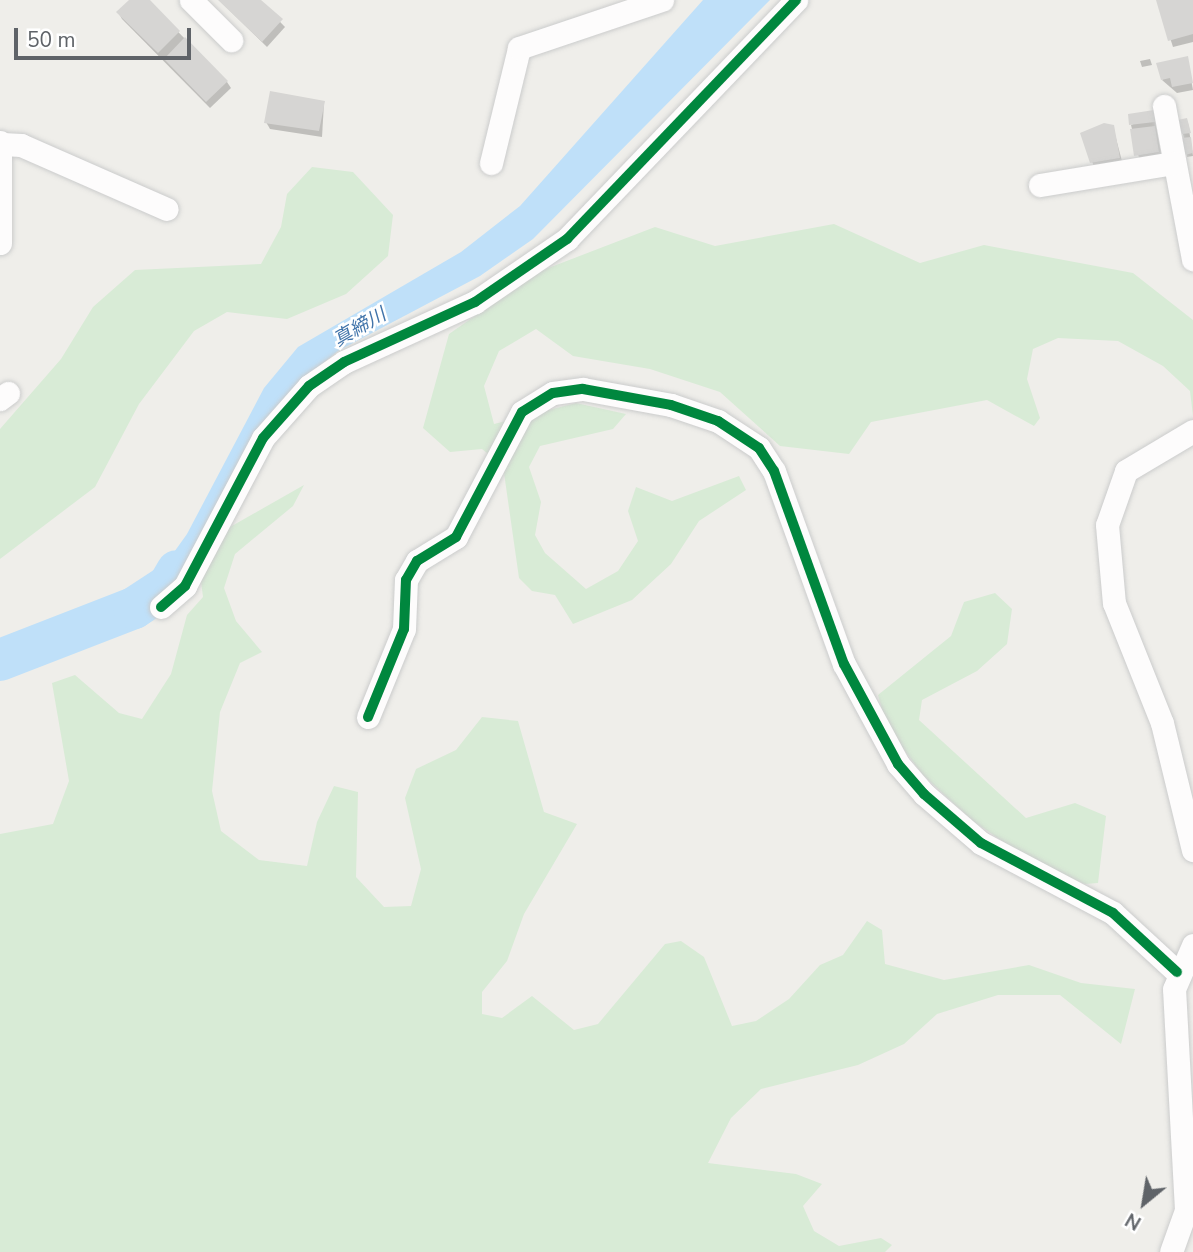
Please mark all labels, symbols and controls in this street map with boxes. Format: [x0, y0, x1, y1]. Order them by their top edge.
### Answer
scale bar [18, 14, 194, 58]
text: 50 m [27, 26, 76, 54]
water label: 真締川 [330, 304, 390, 352]
north arrow [1109, 1168, 1179, 1238]
text: N [1121, 1206, 1146, 1236]

